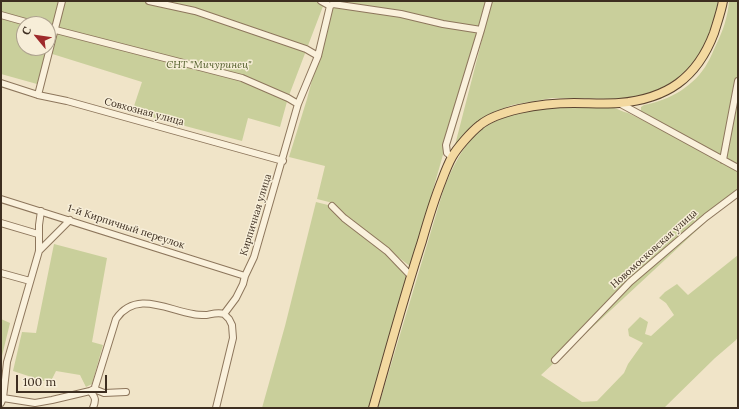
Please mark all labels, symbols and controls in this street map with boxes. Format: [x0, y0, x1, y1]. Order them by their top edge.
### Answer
north arrow [16, 16, 56, 56]
text: С [18, 24, 34, 37]
park label: СНТ "Мичуринец" [166, 59, 252, 71]
street label: Совхозная улица [103, 96, 185, 128]
street label: Кирпичная улица [238, 172, 274, 258]
street label: 1-й Кирпичный переулок [66, 202, 186, 252]
street label: Новомосковская улица [608, 207, 700, 291]
scale bar [18, 367, 109, 393]
text: 100 m [23, 374, 56, 389]

